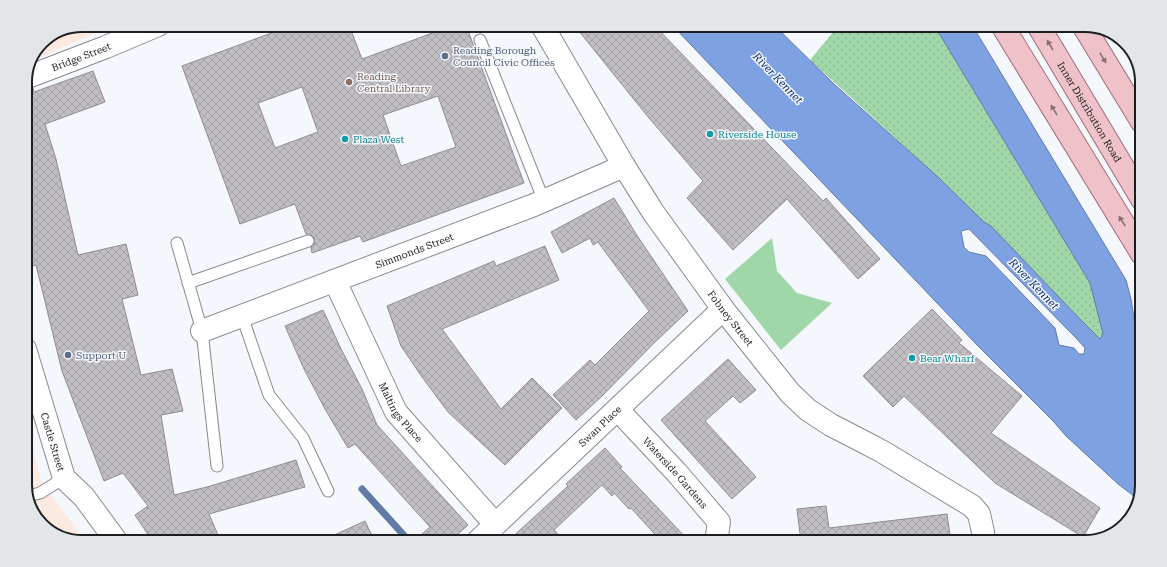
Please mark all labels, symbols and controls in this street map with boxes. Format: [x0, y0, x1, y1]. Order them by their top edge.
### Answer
one-way arrow [1046, 40, 1054, 50]
street label: Bridge Street [50, 41, 113, 73]
place label: Reading Borough Council Civic Offices [453, 45, 555, 68]
water label: River Kennet [749, 49, 806, 107]
marker: Reading Borough Council Civic Offices [440, 51, 450, 61]
one-way arrow [1100, 52, 1107, 64]
street label: Inner Distribution Road [1055, 60, 1124, 165]
place label: Reading Central Library [357, 71, 431, 94]
marker: Reading Central Library [344, 77, 354, 87]
one-way arrow [1050, 104, 1057, 116]
marker: Riverside House [705, 129, 715, 139]
place label: Riverside House [718, 129, 797, 140]
marker: Plaza West [340, 134, 350, 144]
place label: Plaza West [353, 134, 404, 145]
one-way arrow [1119, 215, 1126, 227]
street label: Simmonds Street [374, 231, 455, 271]
water label: River Kennet [1005, 255, 1062, 313]
street label: Fobney Street [705, 288, 755, 349]
marker: Support U [63, 350, 73, 360]
place label: Support U [76, 350, 126, 361]
marker: Bear Wharf [907, 353, 917, 363]
place label: Bear Wharf [920, 353, 976, 364]
street label: Maltings Place [377, 380, 425, 444]
street label: Swan Place [576, 403, 624, 449]
street label: Castle Street [39, 411, 67, 473]
street label: Waterside Gardens [641, 435, 710, 511]

